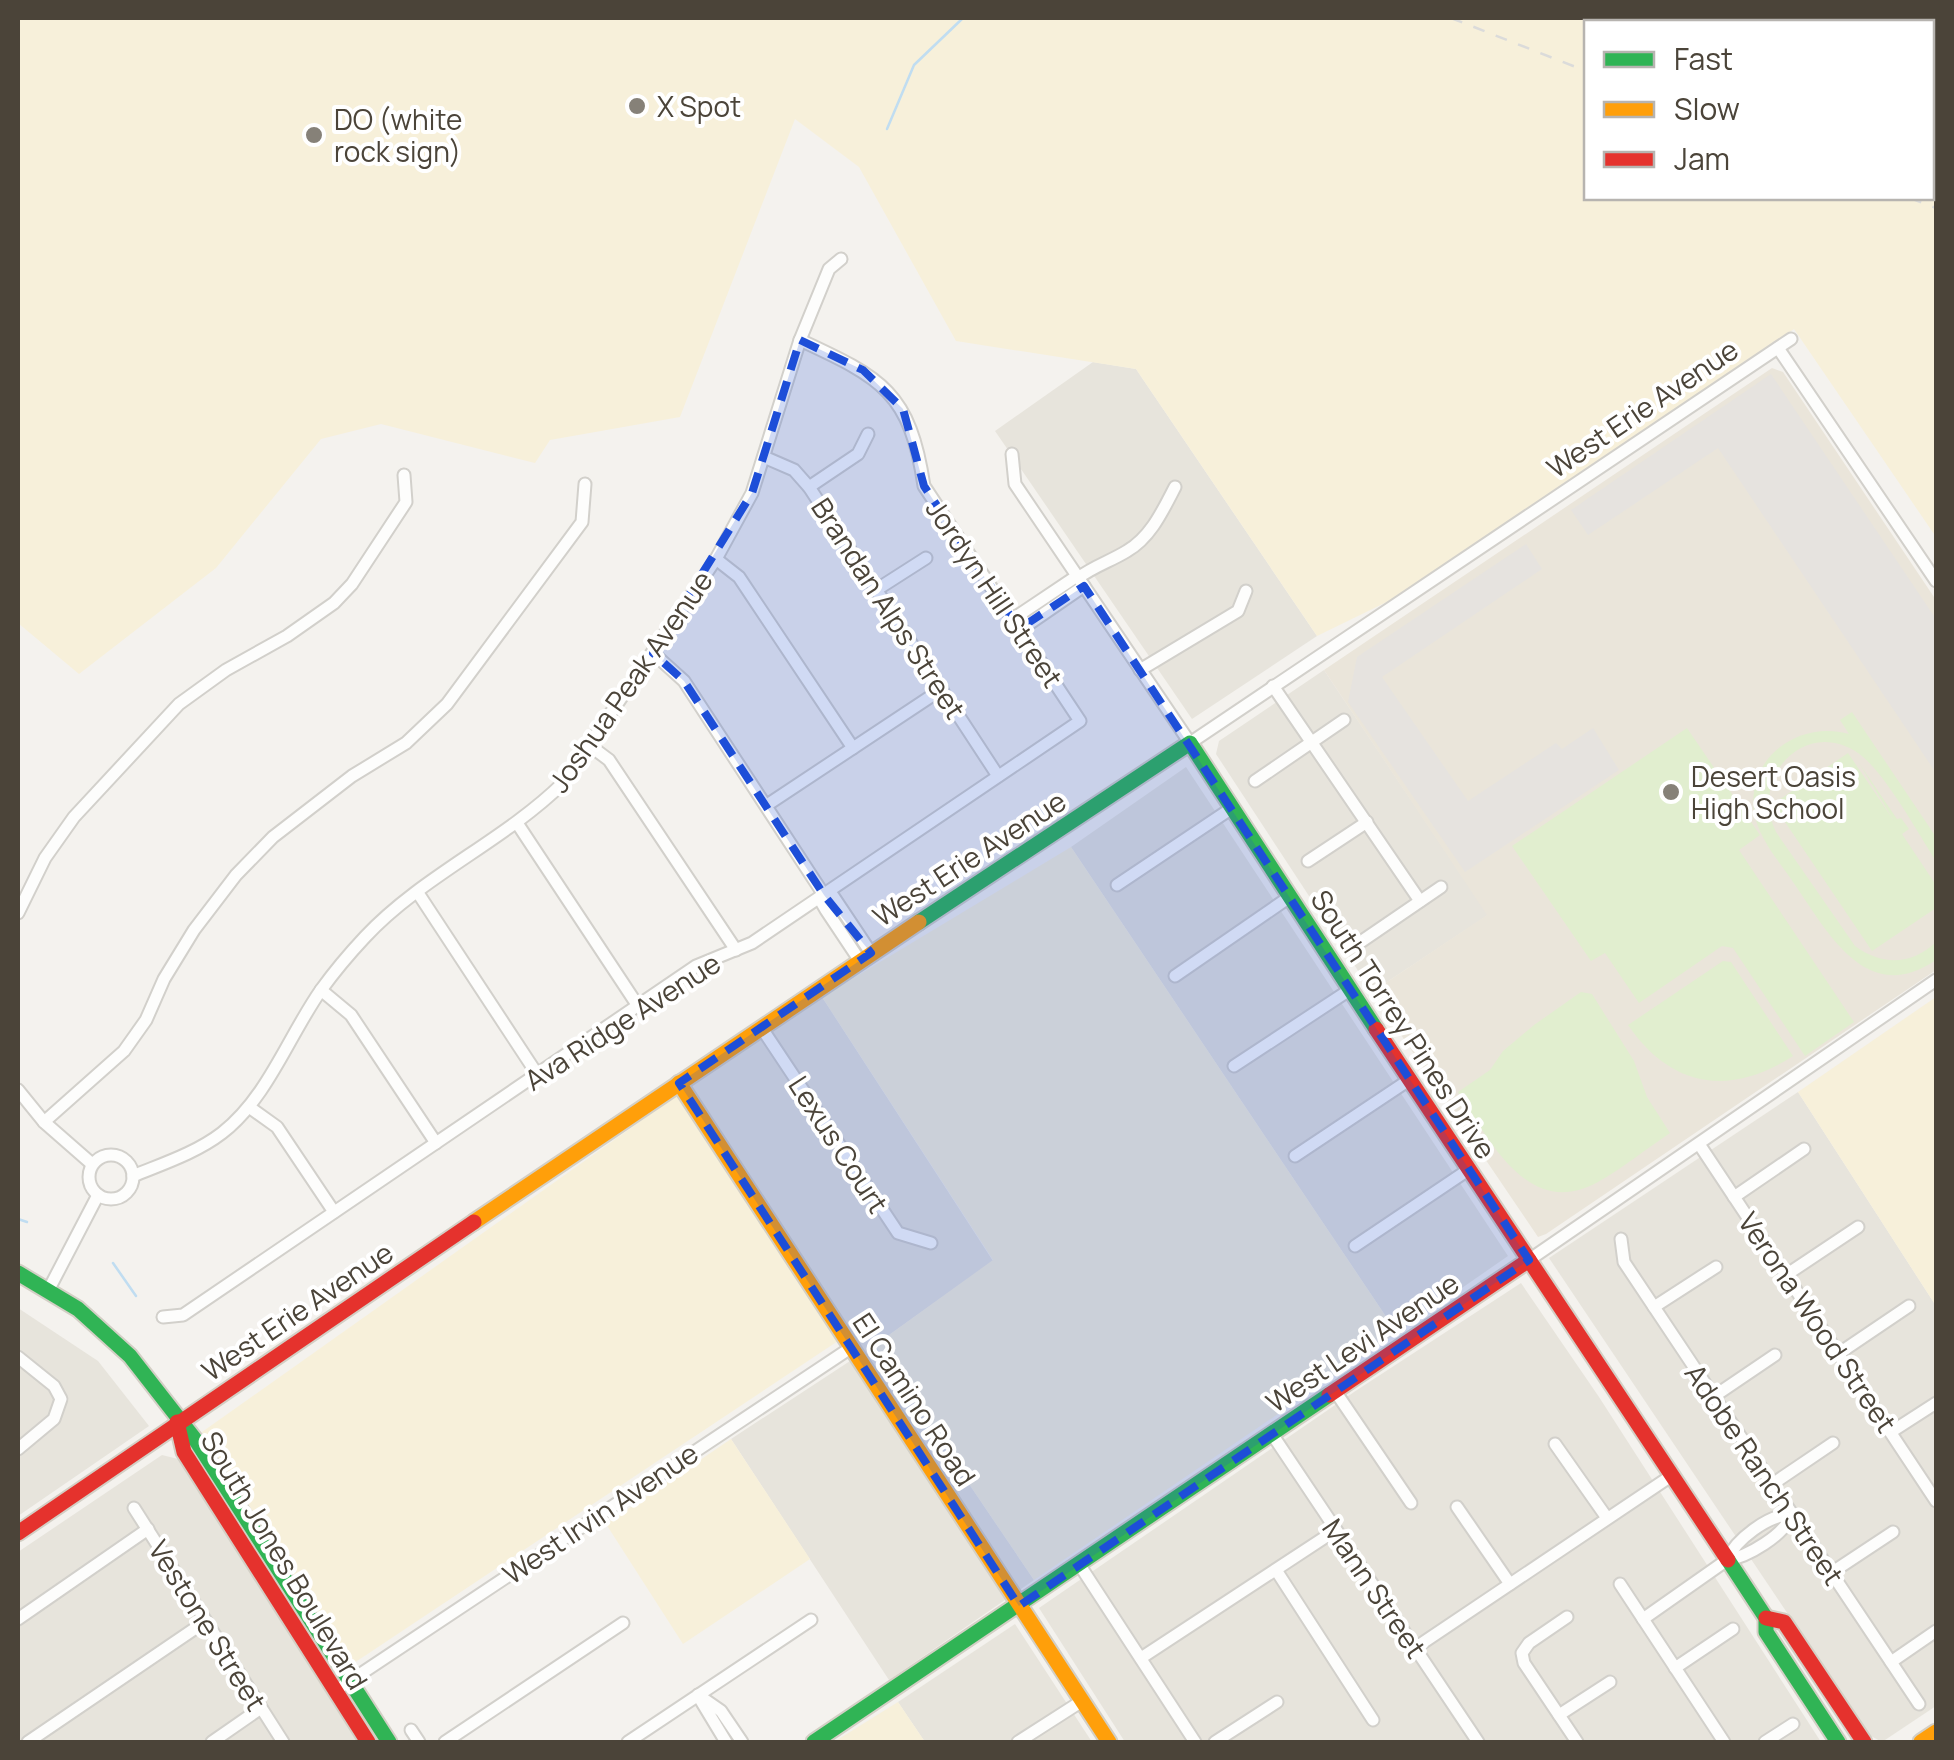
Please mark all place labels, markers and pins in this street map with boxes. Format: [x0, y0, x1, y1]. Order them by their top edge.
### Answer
place label: X Spot [657, 87, 741, 125]
marker: X Spot [626, 95, 648, 117]
place label: DO (white rock sign) [334, 100, 462, 170]
marker: DO (white rock sign) [303, 124, 325, 146]
place label: Desert Oasis High School [1691, 757, 1856, 827]
marker: Desert Oasis High School [1660, 781, 1682, 803]

